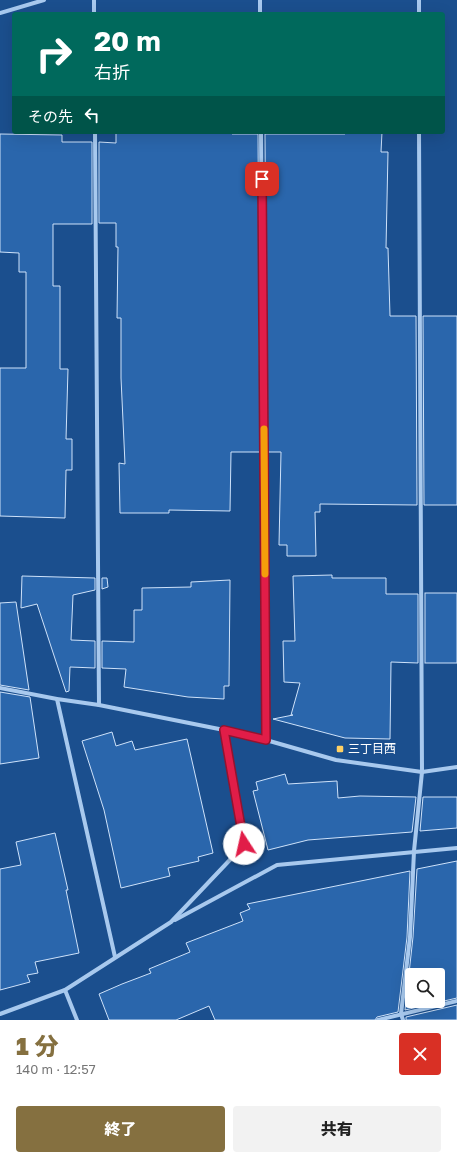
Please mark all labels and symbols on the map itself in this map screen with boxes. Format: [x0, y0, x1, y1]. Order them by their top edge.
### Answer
pin [245, 162, 279, 196]
place label: 三丁目西 [348, 741, 396, 756]
marker: 三丁目西 [335, 744, 345, 754]
position arrow [223, 823, 265, 865]

